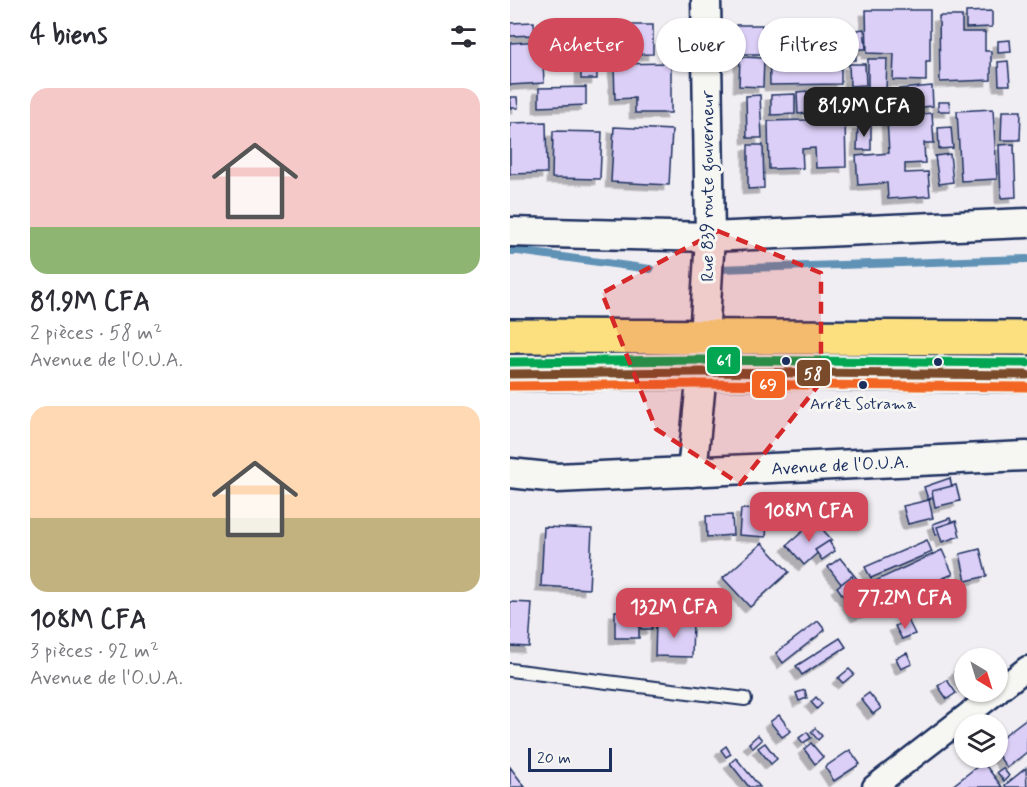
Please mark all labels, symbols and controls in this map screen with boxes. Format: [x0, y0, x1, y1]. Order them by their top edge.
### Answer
chip: Acheter [528, 18, 644, 72]
chip: Louer [656, 18, 746, 72]
chip: Filtres [758, 18, 859, 72]
text: 4 biens [30, 19, 107, 53]
icon: filters [447, 20, 480, 53]
pin: 81.9M CFA [795, 87, 933, 138]
street label: Rue 839 route gouverneur [696, 90, 722, 282]
text: 81.9M CFA [818, 93, 910, 120]
icon: home [201, 127, 309, 235]
text: 81.9M CFA [30, 286, 150, 320]
text: 2 pièces · 58 m² [30, 320, 162, 347]
line badge: 61 [706, 346, 741, 375]
text: Avenue de l'O.U.A. [30, 347, 183, 374]
text: 61 [716, 351, 732, 372]
unlabelled marker [780, 355, 792, 367]
unlabelled marker [932, 356, 944, 368]
line badge: 58 [796, 359, 831, 387]
text: 58 [804, 364, 822, 385]
line badge: 69 [751, 370, 786, 399]
text: 69 [759, 375, 777, 396]
marker: Arrêt Sotrama [857, 379, 869, 391]
place label: Arrêt Sotrama [810, 394, 916, 415]
icon: home [201, 445, 309, 553]
street label: Avenue de l'O.U.A. [771, 450, 909, 482]
pin: 108M CFA [747, 492, 871, 543]
text: 108M CFA [764, 498, 854, 525]
pin: 77.2M CFA [836, 579, 974, 630]
text: 77.2M CFA [858, 585, 952, 612]
pin: 132M CFA [612, 588, 736, 639]
text: 132M CFA [630, 594, 718, 621]
text: 108M CFA [30, 604, 147, 638]
text: 3 pièces · 92 m² [30, 638, 159, 665]
north arrow [954, 648, 1008, 702]
map controls [954, 648, 1008, 768]
text: Avenue de l'O.U.A. [30, 665, 183, 692]
button: layers [954, 714, 1008, 768]
scale bar [528, 745, 612, 772]
text: 20 m [537, 748, 571, 769]

